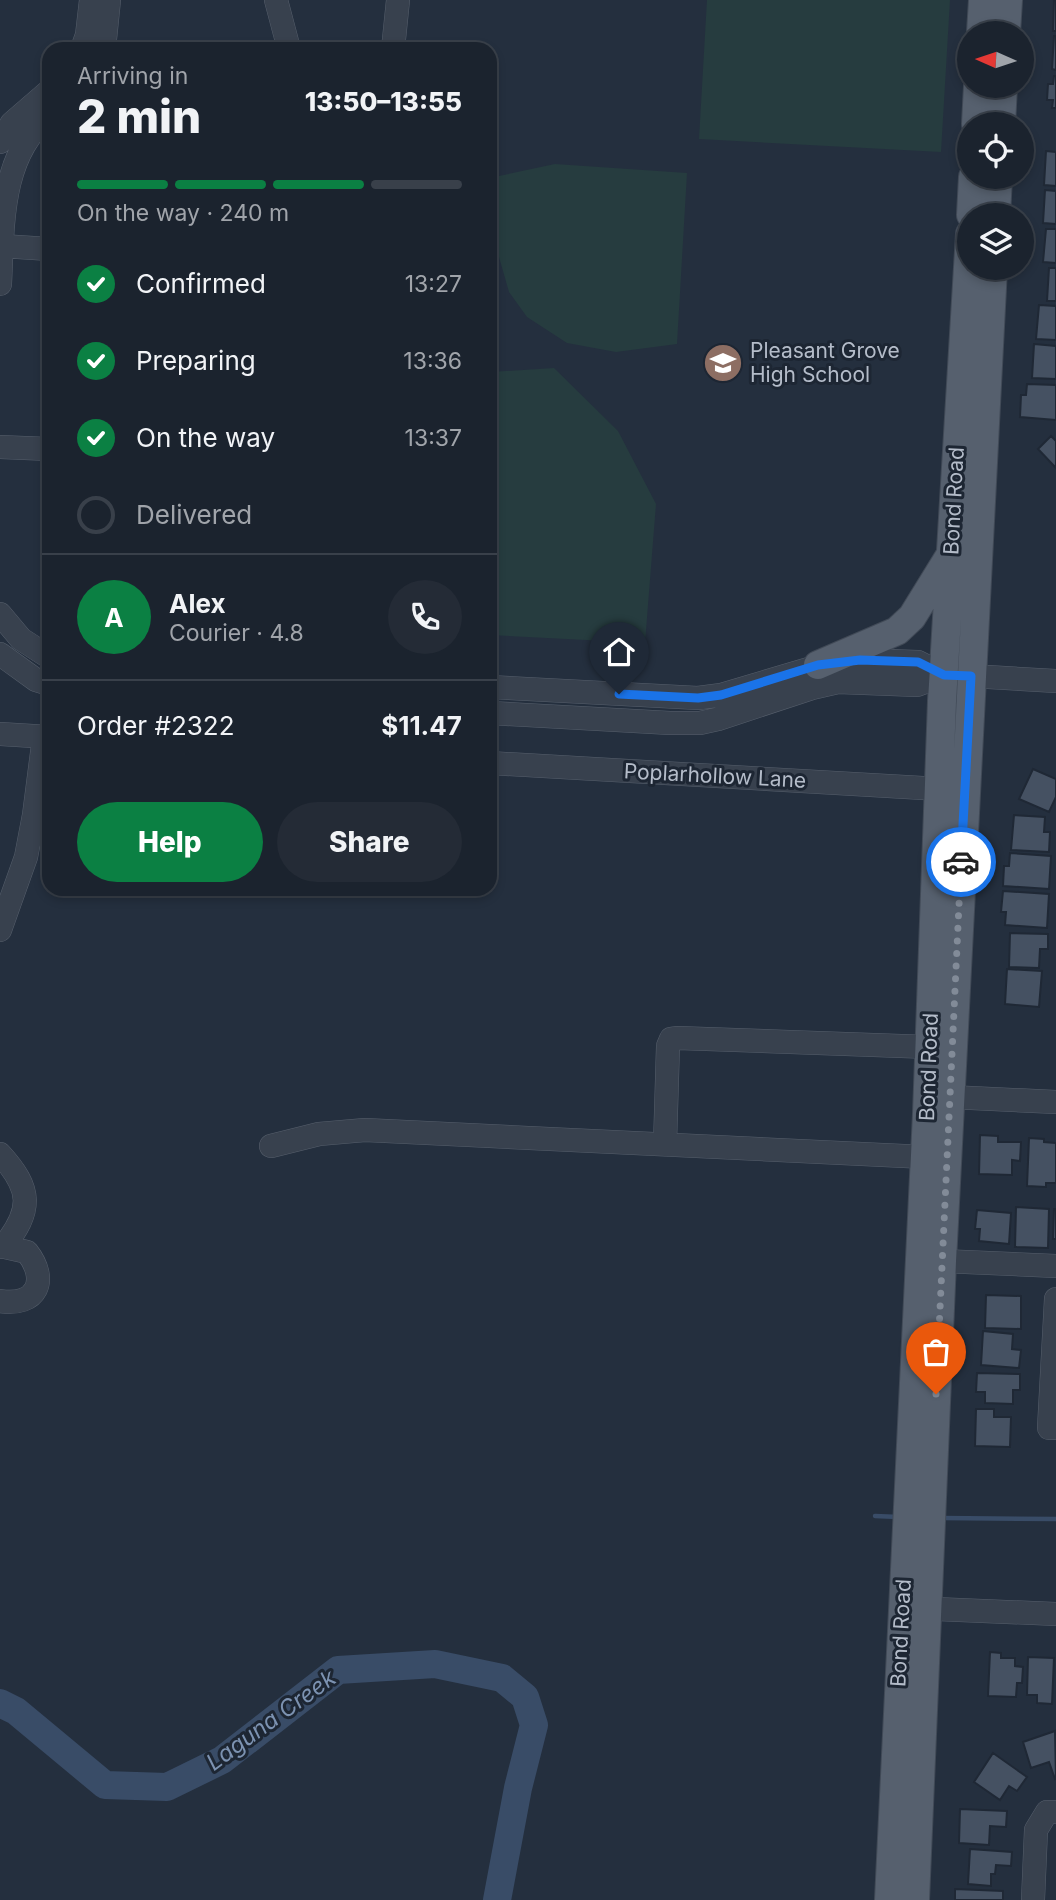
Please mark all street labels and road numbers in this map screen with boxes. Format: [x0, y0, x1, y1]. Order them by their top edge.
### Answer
street label: Bond Road [938, 446, 969, 556]
street label: Poplarhollow Lane [623, 758, 807, 793]
street label: Bond Road [914, 1012, 943, 1121]
street label: Bond Road [885, 1578, 916, 1688]

